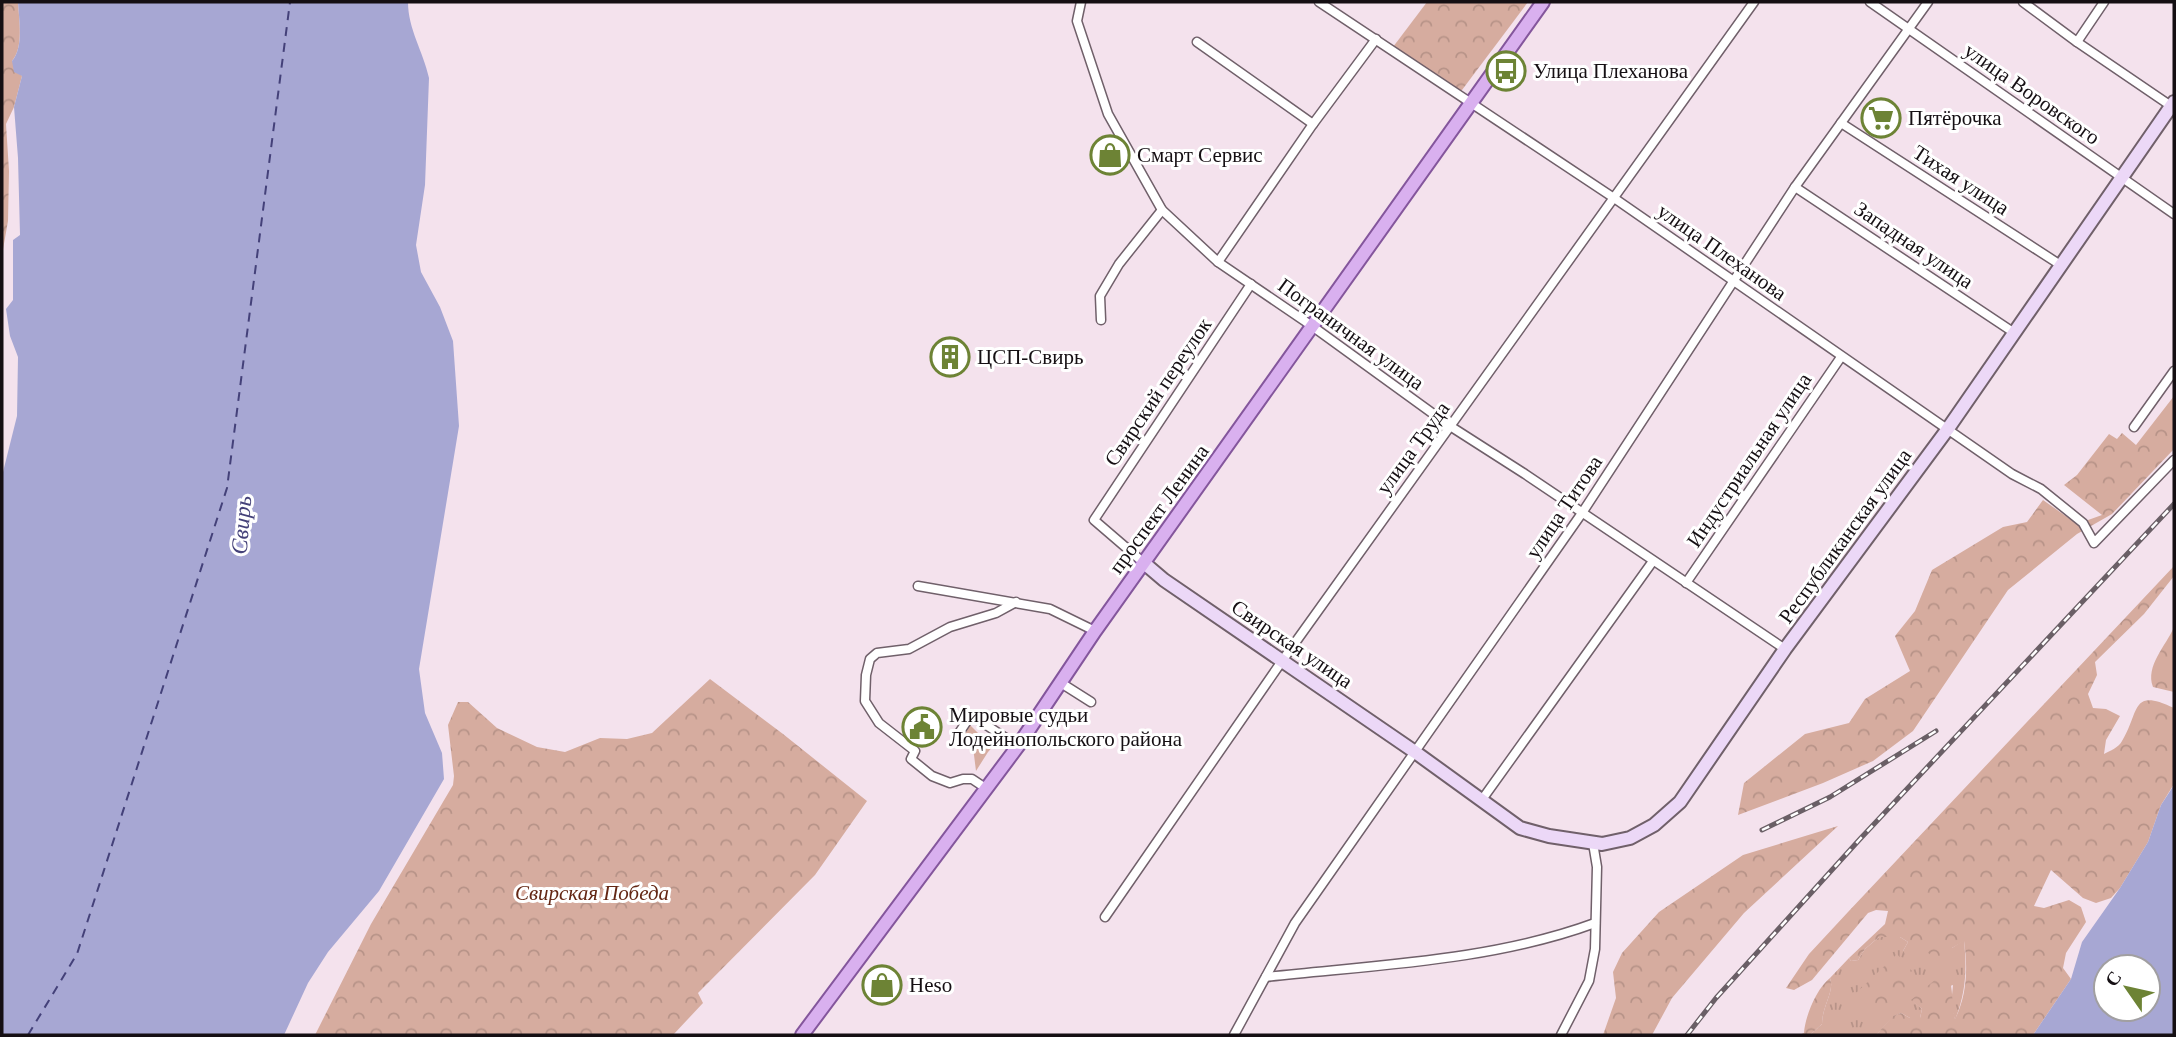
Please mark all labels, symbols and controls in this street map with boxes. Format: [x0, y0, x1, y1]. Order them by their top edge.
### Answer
street label: улица Воровского [1960, 38, 2104, 150]
bus stop icon: Улица Плеханова [1485, 50, 1527, 92]
place label: Улица Плеханова [1533, 59, 1689, 83]
supermarket icon: Пятёрочка [1860, 97, 1902, 139]
place label: Пятёрочка [1908, 106, 2002, 130]
shop icon: Смарт Сервис [1089, 134, 1131, 176]
street label: Тихая улица [1908, 140, 2014, 220]
place label: Смарт Сервис [1137, 143, 1263, 167]
street label: Западная улица [1850, 196, 1979, 294]
street label: улица Плеханова [1653, 199, 1792, 306]
street label: Пограничная улица [1273, 273, 1429, 395]
street label: Свирский переулок [1100, 313, 1217, 471]
building icon: ЦСП-Свирь [929, 336, 971, 378]
place label: ЦСП-Свирь [977, 345, 1084, 369]
street label: Индустриальная улица [1682, 368, 1817, 552]
street label: улица Труда [1371, 396, 1455, 499]
street label: проспект Ленина [1104, 439, 1214, 578]
street label: Республиканская улица [1774, 444, 1917, 628]
street label: улица Титова [1521, 450, 1608, 563]
water label: Свирь [226, 495, 257, 555]
street label: Свирская улица [1227, 595, 1358, 694]
place label: Мировые судьи Лодейнопольского района [949, 703, 1183, 751]
public building icon: Мировые судьи Лодейнопольского района [901, 706, 943, 748]
park label: Свирская Победа [515, 881, 669, 905]
north arrow [2092, 953, 2162, 1023]
shop icon: Heso [861, 964, 903, 1006]
text: С [2101, 967, 2126, 990]
place label: Heso [909, 973, 952, 997]

